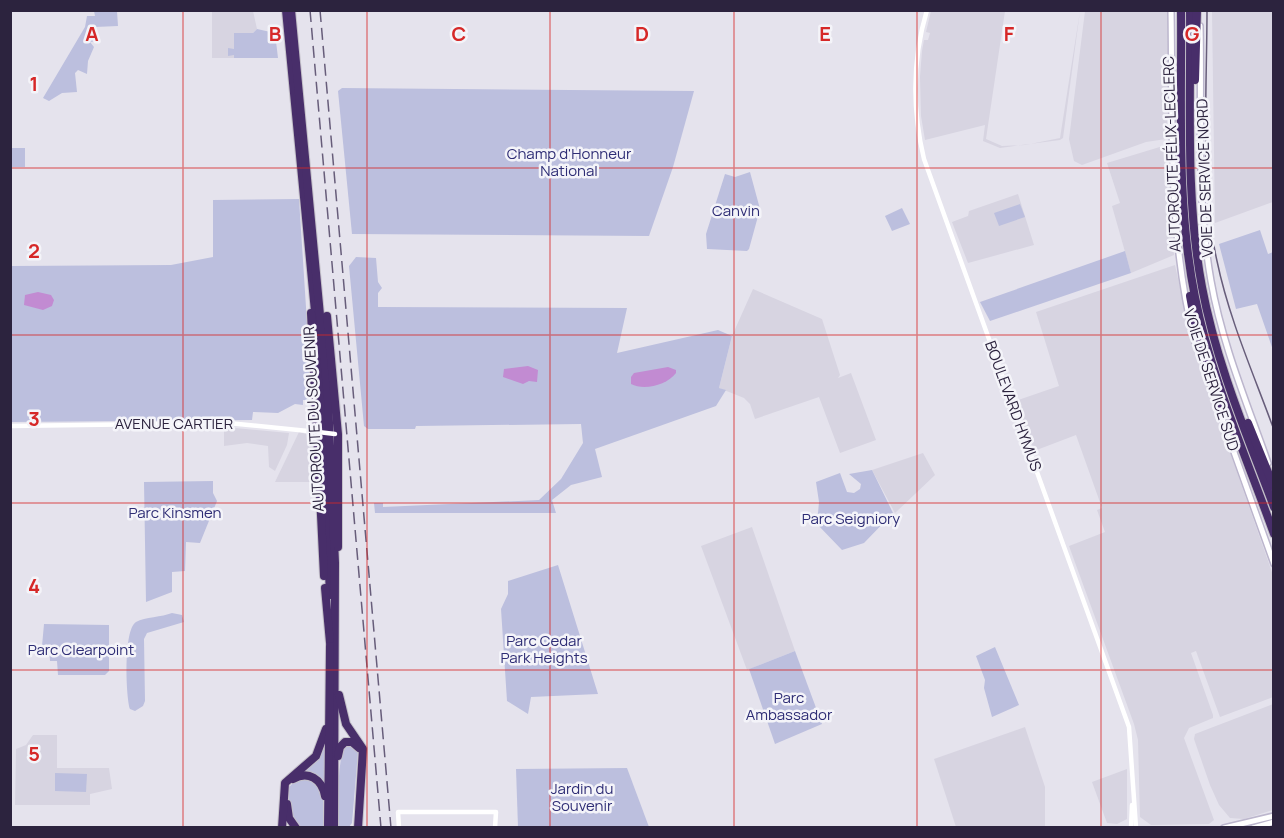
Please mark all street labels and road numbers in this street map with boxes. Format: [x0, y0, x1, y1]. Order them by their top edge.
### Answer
street label: AUTOROUTE FÉLIX-LECLERC [1158, 55, 1185, 252]
street label: VOIE DE SERVICE NORD [1191, 98, 1218, 258]
street label: VOIE DE SERVICE SUD [1179, 306, 1244, 454]
street label: AUTOROUTE DU SOUVENIR [298, 326, 329, 512]
street label: BOULEVARD HYMUS [980, 338, 1047, 474]
street label: AVENUE CARTIER [115, 413, 233, 434]

